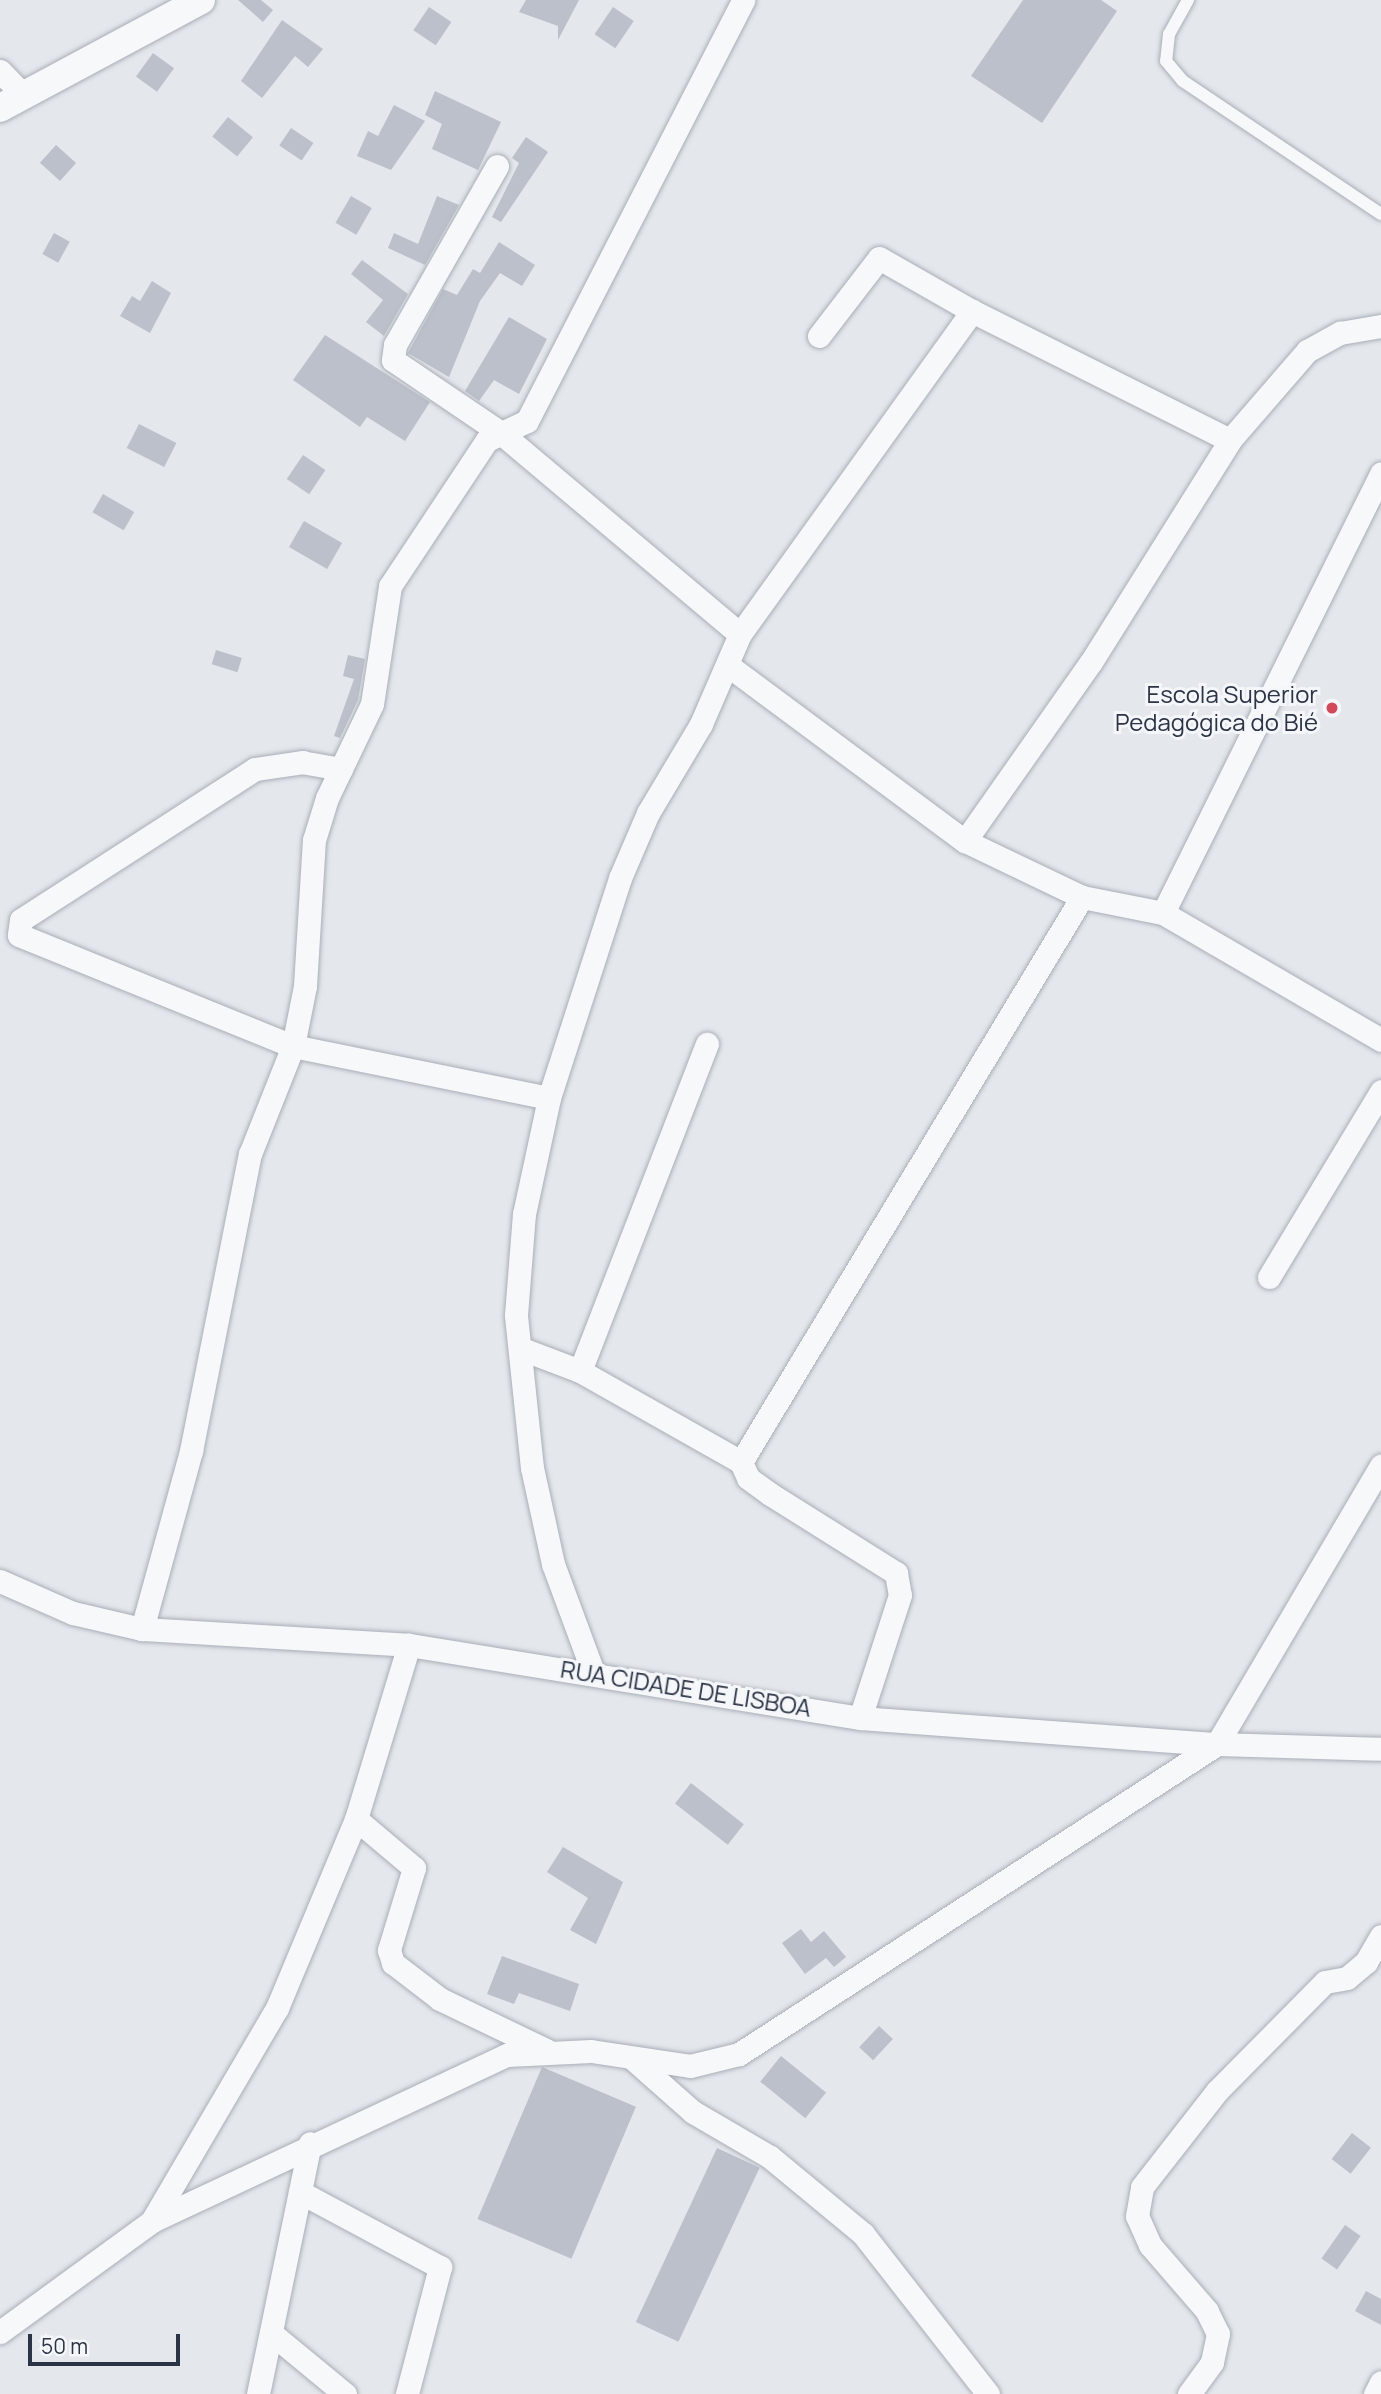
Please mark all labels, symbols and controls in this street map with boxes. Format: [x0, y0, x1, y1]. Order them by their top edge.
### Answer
place label: Escola Superior Pedagógica do Bié [1115, 680, 1318, 736]
marker: Escola Superior Pedagógica do Bié [1324, 700, 1340, 716]
street label: RUA CIDADE DE LISBOA [559, 1654, 813, 1722]
scale bar [32, 2320, 184, 2364]
text: 50 m [41, 2332, 88, 2360]

